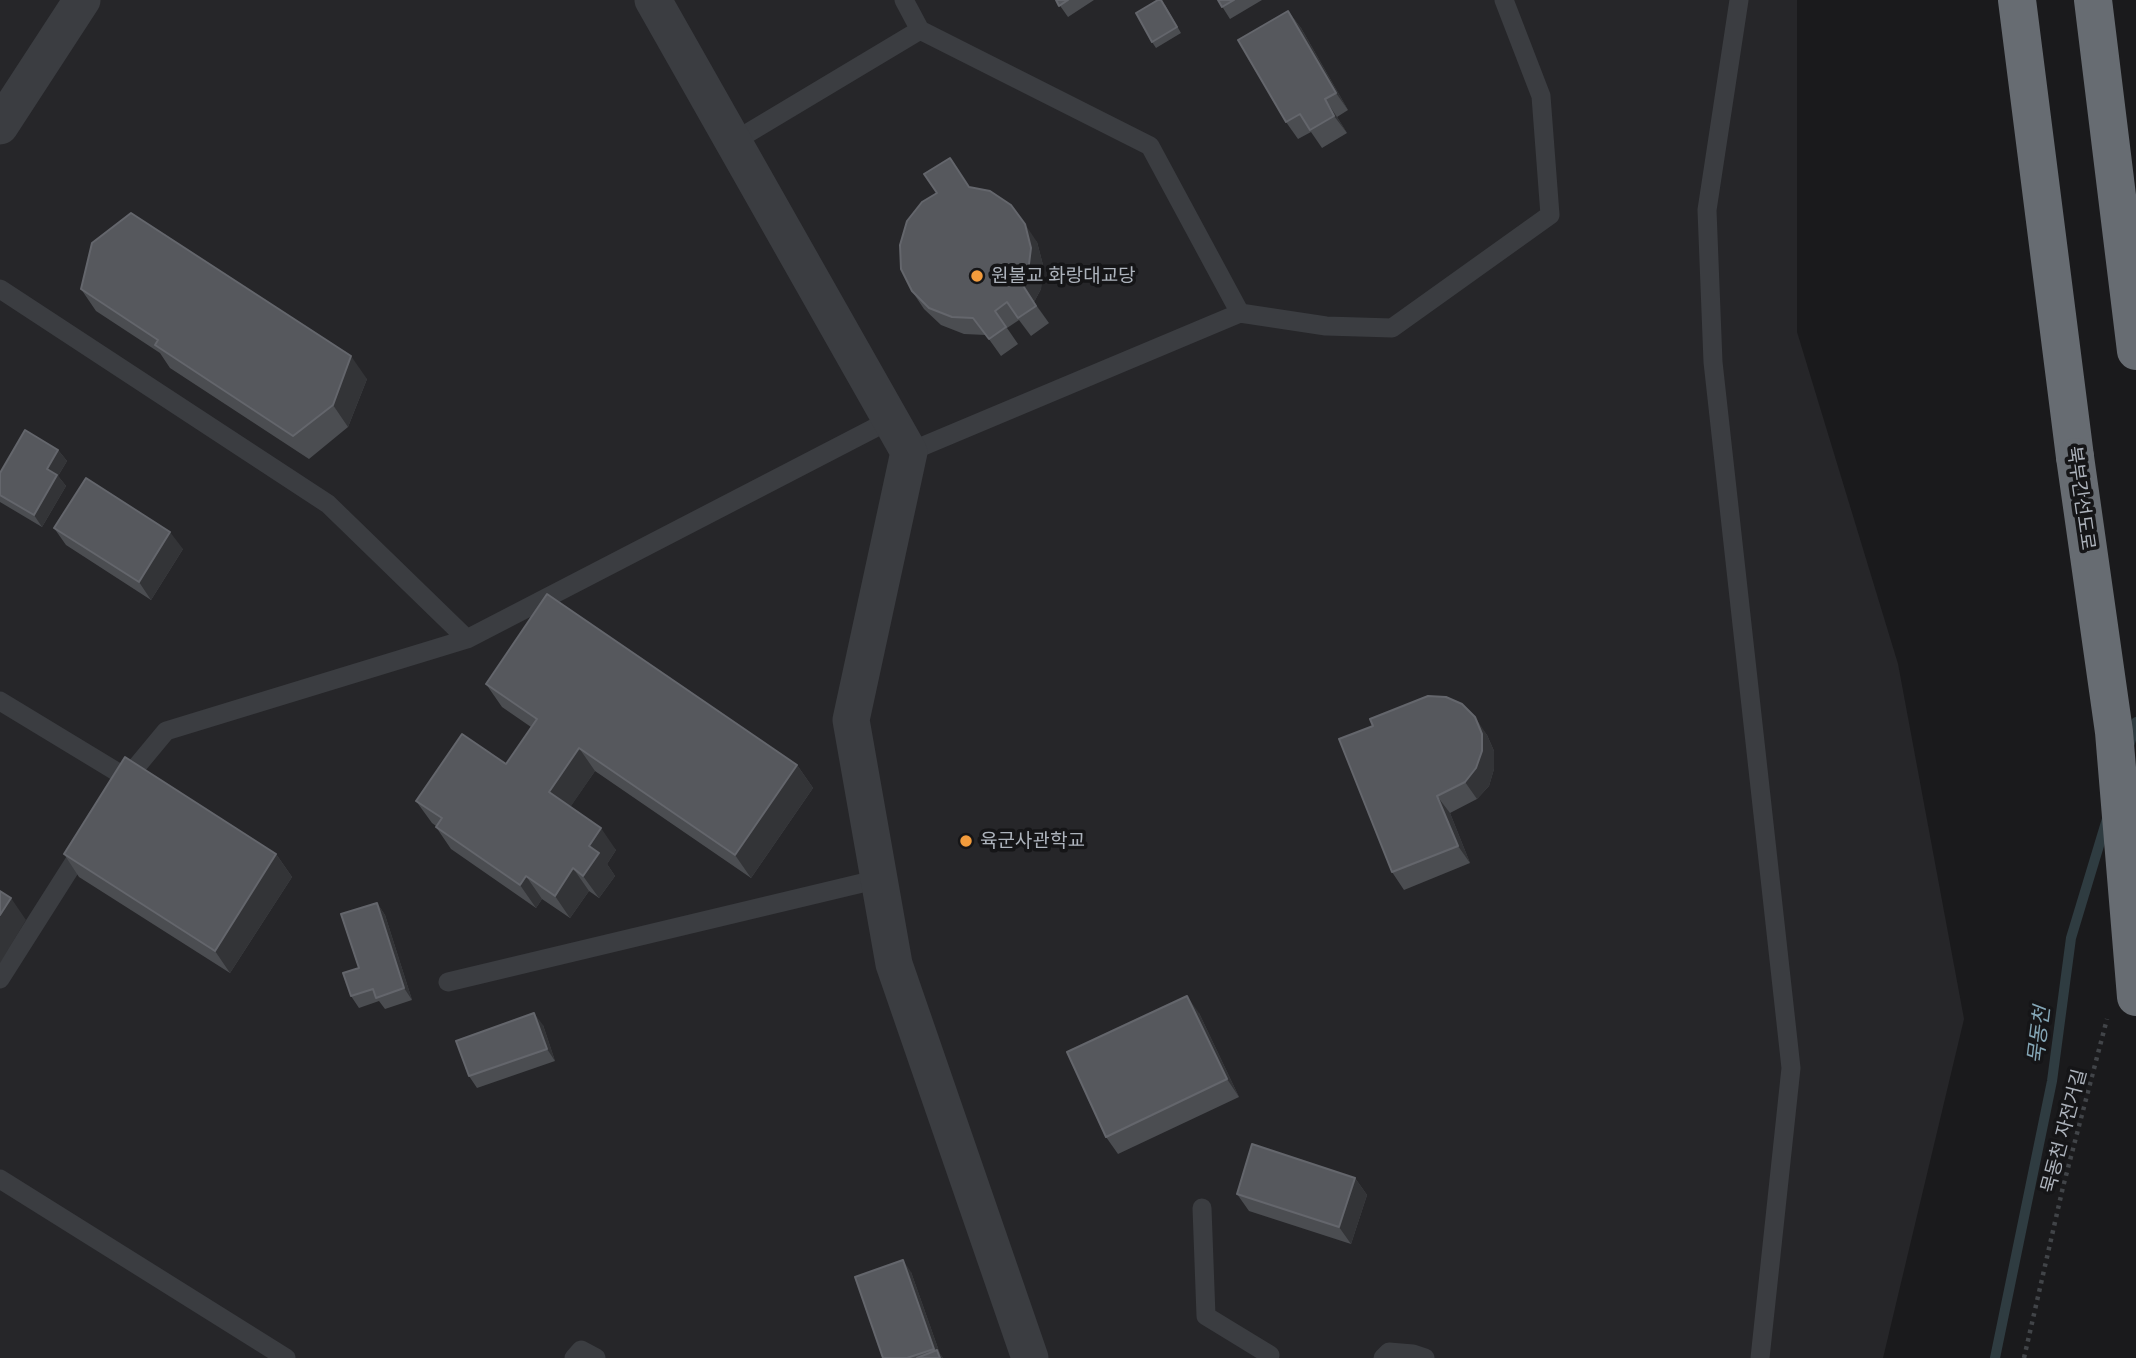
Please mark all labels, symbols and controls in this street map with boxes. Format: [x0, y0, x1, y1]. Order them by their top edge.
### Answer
place label: 원불교 화랑대교당 [991, 265, 1136, 287]
marker: 원불교 화랑대교당 [969, 268, 985, 284]
street label: 북부간선도로 [2062, 444, 2100, 552]
place label: 육군사관학교 [980, 830, 1085, 852]
marker: 육군사관학교 [958, 833, 974, 849]
water label: 묵동천 [2023, 1005, 2055, 1065]
street label: 묵동천 자전거길 [2037, 1067, 2091, 1195]

